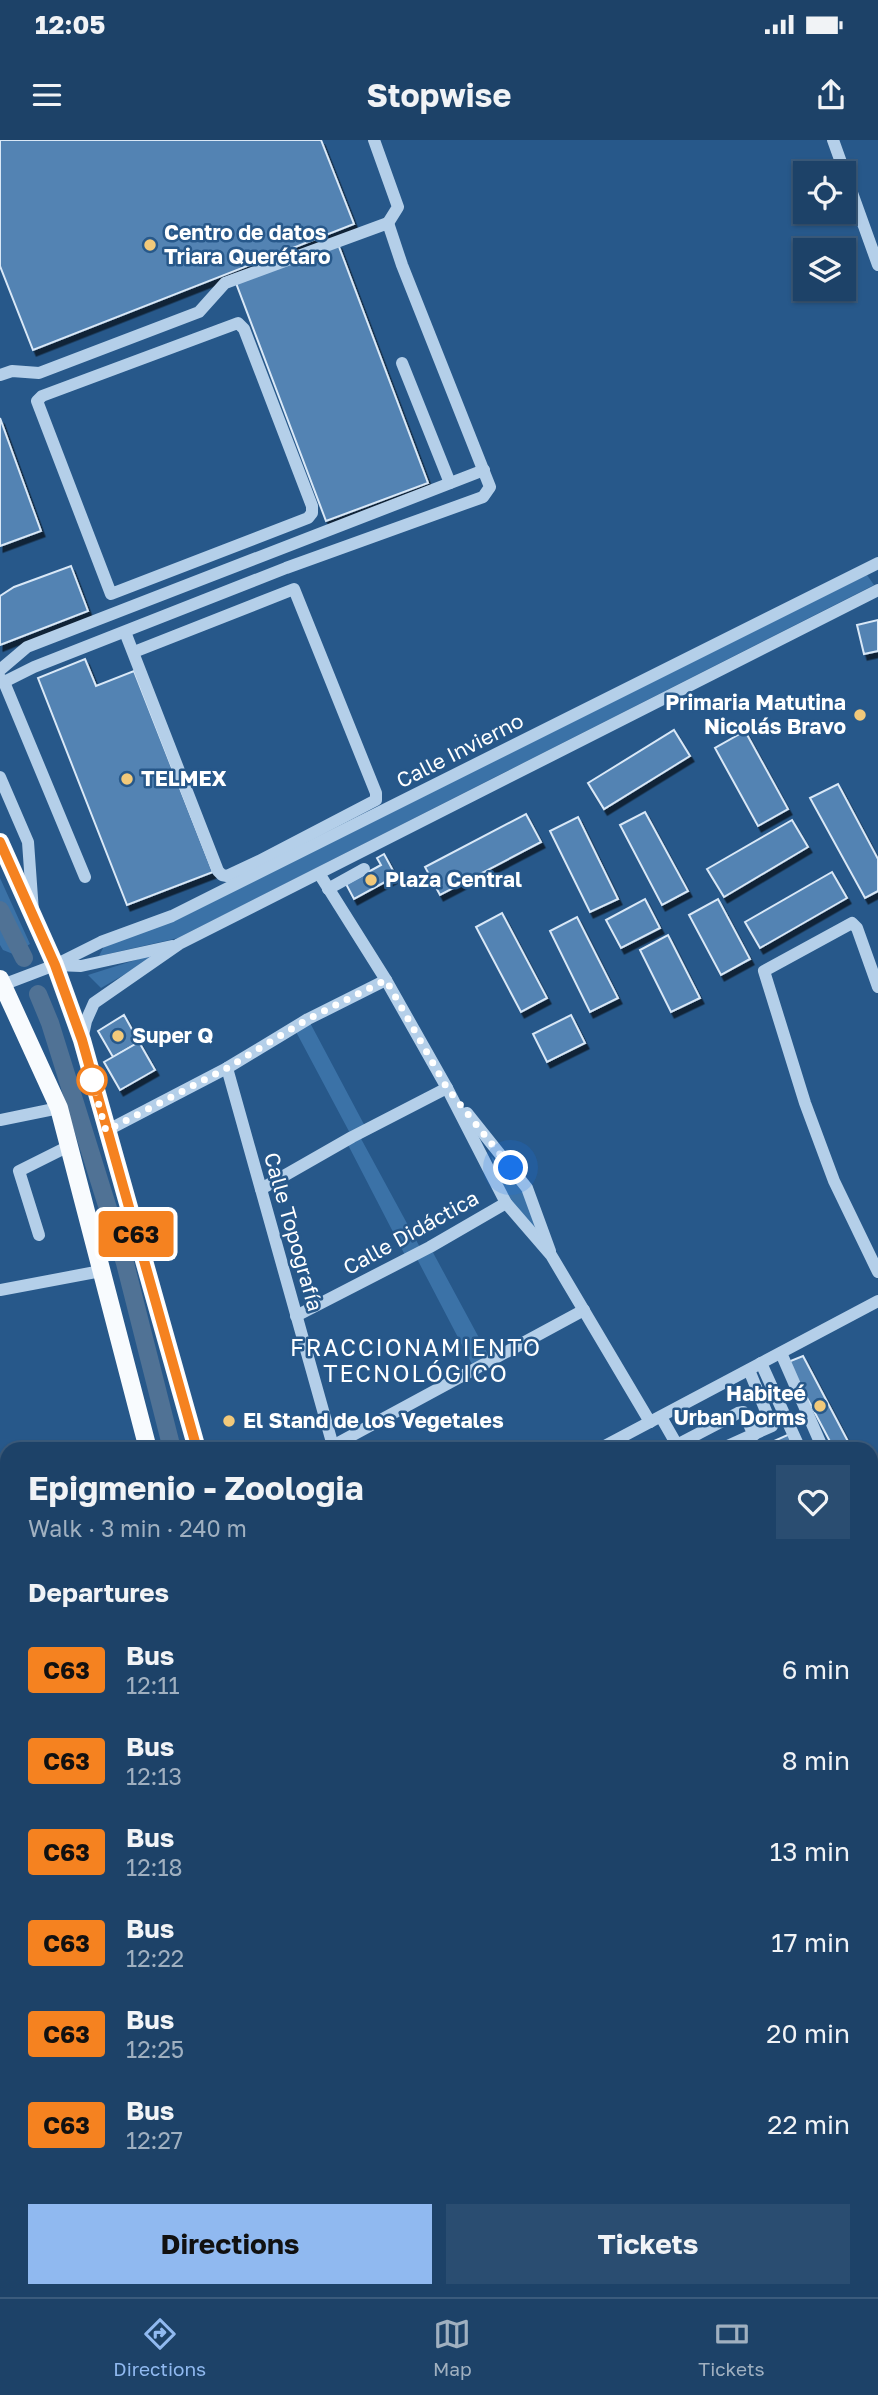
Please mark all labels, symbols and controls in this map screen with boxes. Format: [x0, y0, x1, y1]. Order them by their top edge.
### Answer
text: 12:05 [35, 9, 105, 40]
icon: menu [28, 76, 66, 114]
text: Stopwise [367, 76, 511, 114]
icon: share [812, 76, 850, 114]
map controls [793, 161, 856, 301]
button: locate [793, 161, 856, 224]
place label: Centro de datos Triara Querétaro [164, 219, 331, 269]
marker: Centro de datos Triara Querétaro [142, 237, 158, 253]
button: layers [793, 238, 856, 301]
place label: Primaria Matutina Nicolás Bravo [665, 689, 846, 739]
street label: Calle Invierno [392, 707, 527, 793]
marker: Primaria Matutina Nicolás Bravo [852, 707, 868, 723]
place label: TELMEX [141, 765, 227, 791]
marker: TELMEX [119, 771, 135, 787]
place label: Plaza Central [385, 866, 522, 892]
marker: Plaza Central [363, 872, 379, 888]
place label: Super Q [132, 1022, 213, 1048]
marker: Super Q [110, 1028, 126, 1044]
unlabelled marker [77, 1065, 107, 1095]
street label: Calle Topografía [259, 1149, 329, 1314]
your location [493, 1150, 528, 1185]
street label: Calle Didáctica [338, 1184, 483, 1280]
line badge: C63 [96, 1211, 176, 1257]
text: C63 [113, 1219, 159, 1248]
district label: FRACCIONAMIENTO TECNOLÓGICO [290, 1333, 542, 1387]
place label: Habiteé Urban Dorms [673, 1380, 806, 1430]
marker: Habiteé Urban Dorms [812, 1398, 828, 1414]
place label: El Stand de los Vegetales [243, 1407, 504, 1433]
marker: El Stand de los Vegetales [221, 1413, 237, 1429]
button: heart [776, 1465, 850, 1539]
text: Epigmenio - Zoologia [28, 1468, 364, 1507]
text: Walk · 3 min · 240 m [28, 1514, 247, 1542]
text: Departures [28, 1577, 169, 1608]
text: Bus [126, 1640, 174, 1671]
text: 6 min [782, 1654, 850, 1685]
text: C63 [43, 1655, 90, 1684]
text: 12:11 [126, 1671, 180, 1699]
text: Bus [126, 1731, 174, 1762]
text: 8 min [782, 1745, 850, 1776]
text: C63 [43, 1746, 90, 1775]
text: 12:13 [126, 1762, 182, 1790]
text: Bus [126, 1822, 174, 1853]
text: 13 min [770, 1836, 850, 1867]
text: C63 [43, 1837, 90, 1866]
text: 12:18 [126, 1853, 183, 1881]
text: Bus [126, 1913, 174, 1944]
text: 17 min [771, 1927, 850, 1958]
text: C63 [43, 1928, 90, 1957]
text: 12:22 [126, 1944, 184, 1972]
text: Bus [126, 2004, 174, 2035]
text: 20 min [766, 2018, 850, 2049]
text: C63 [43, 2019, 90, 2048]
text: 12:25 [126, 2035, 184, 2063]
text: Bus [126, 2095, 174, 2126]
text: 22 min [767, 2109, 850, 2140]
text: C63 [43, 2110, 90, 2139]
text: 12:27 [126, 2126, 183, 2154]
button: Directions [28, 2204, 432, 2284]
button: Tickets [446, 2204, 850, 2284]
tab: Directions [113, 2315, 206, 2380]
tab: Map [433, 2315, 472, 2380]
tab: Tickets [698, 2315, 765, 2380]

